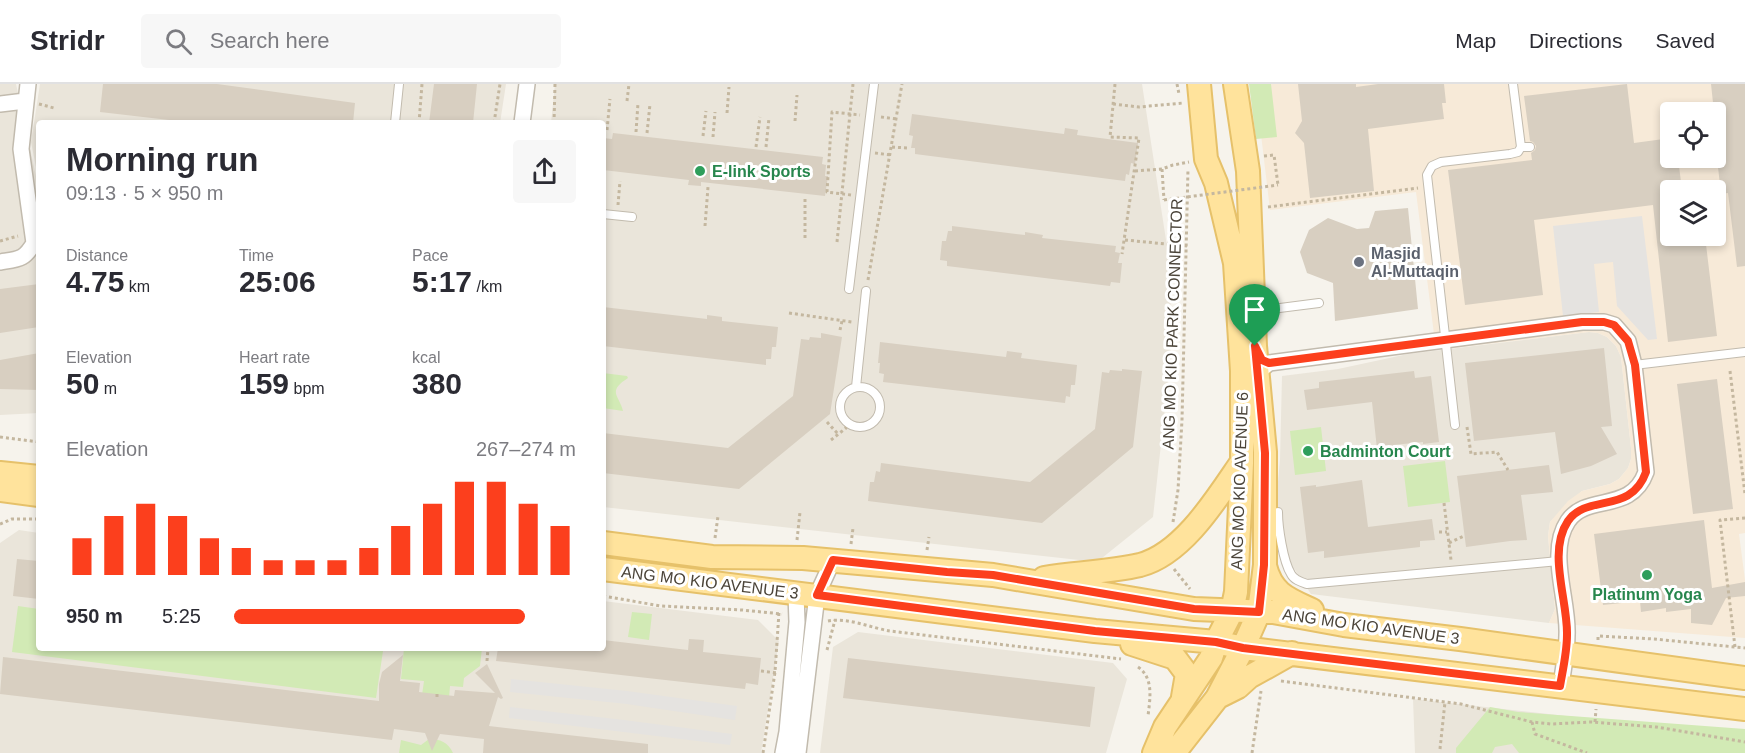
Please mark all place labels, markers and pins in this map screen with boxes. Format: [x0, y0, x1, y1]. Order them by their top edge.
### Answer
place label: E-link Sports [712, 163, 811, 180]
marker: E-link Sports [693, 164, 707, 178]
place label: Masjid Al-Muttaqin [1371, 245, 1459, 280]
marker: Masjid Al-Muttaqin [1352, 255, 1366, 269]
pin [1229, 284, 1280, 346]
place label: Badminton Court [1320, 443, 1451, 460]
marker: Badminton Court [1301, 444, 1315, 458]
marker: Platinum Yoga [1640, 568, 1654, 582]
place label: Platinum Yoga [1592, 586, 1702, 603]

